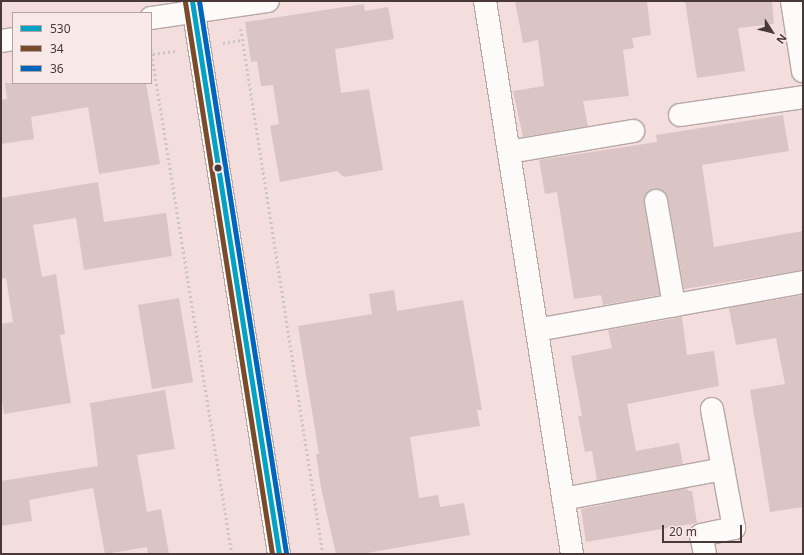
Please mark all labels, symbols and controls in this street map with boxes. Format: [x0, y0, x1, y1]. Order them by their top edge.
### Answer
legend [12, 12, 152, 84]
north arrow [752, 12, 792, 52]
text: 530 [50, 20, 71, 37]
text: N [773, 31, 791, 47]
text: 34 [50, 40, 64, 57]
text: 36 [50, 60, 64, 77]
unlabelled marker [213, 163, 223, 173]
scale bar [664, 517, 744, 543]
text: 20 m [669, 523, 697, 540]

